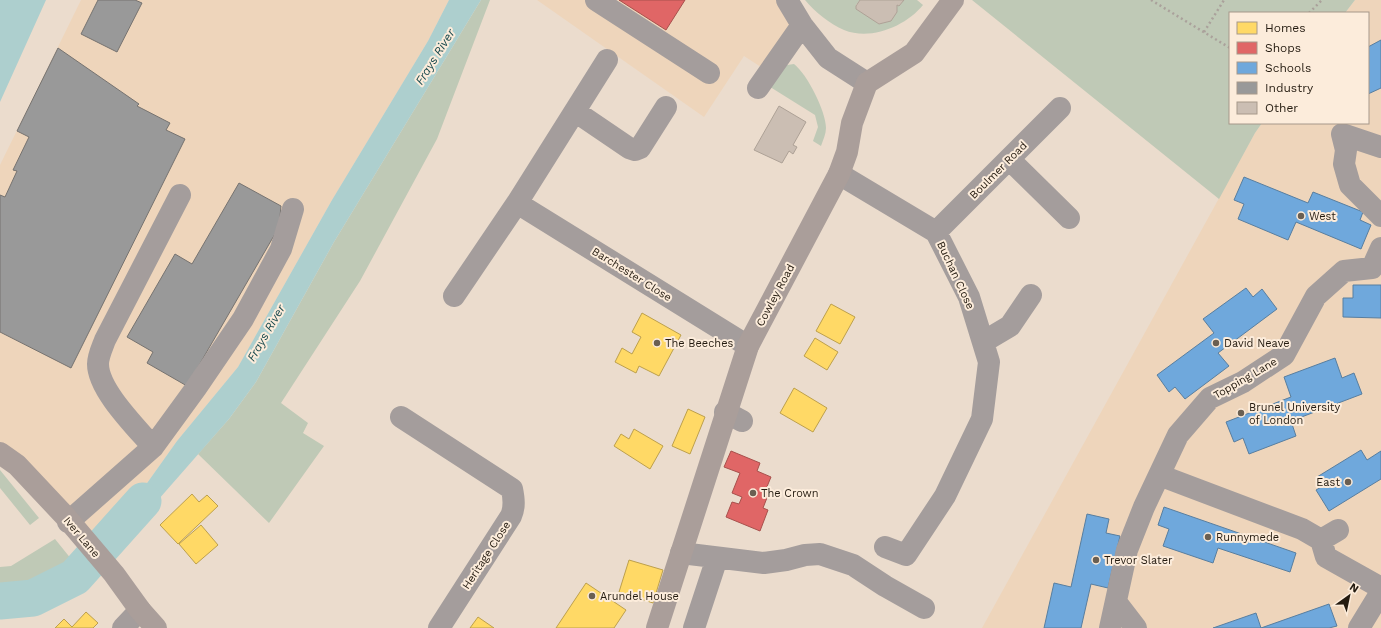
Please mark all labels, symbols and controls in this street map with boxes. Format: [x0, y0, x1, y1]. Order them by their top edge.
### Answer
legend [1229, 12, 1369, 124]
text: Homes [1265, 21, 1306, 35]
water label: Frays River [412, 25, 458, 87]
text: Shops [1265, 41, 1301, 55]
text: Schools [1265, 61, 1311, 75]
text: Industry [1265, 81, 1314, 95]
text: Other [1265, 101, 1298, 115]
street label: Boulmer Road [967, 139, 1030, 202]
place label: West [1309, 210, 1336, 223]
marker: West [1296, 211, 1306, 221]
street label: Buchan Close [934, 239, 977, 311]
street label: Barchester Close [590, 245, 674, 304]
street label: Cowley Road [754, 262, 797, 329]
water label: Frays River [244, 301, 288, 364]
place label: The Beeches [665, 337, 734, 350]
place label: David Neave [1224, 337, 1290, 350]
marker: The Beeches [652, 338, 662, 348]
marker: David Neave [1211, 338, 1221, 348]
street label: Topping Lane [1211, 355, 1279, 402]
place label: Brunel University of London [1249, 401, 1340, 427]
marker: Brunel University of London [1236, 408, 1246, 418]
place label: East [1316, 476, 1340, 489]
marker: East [1343, 477, 1353, 487]
place label: The Crown [761, 487, 819, 500]
marker: The Crown [748, 488, 758, 498]
street label: Iver Lane [61, 514, 102, 560]
street label: Heritage Close [460, 519, 513, 592]
place label: Runnymede [1216, 531, 1279, 544]
marker: Runnymede [1203, 532, 1213, 542]
place label: Trevor Slater [1104, 554, 1173, 567]
marker: Trevor Slater [1091, 555, 1101, 565]
north arrow [1329, 576, 1369, 616]
text: N [1347, 580, 1361, 596]
place label: Arundel House [600, 590, 679, 603]
marker: Arundel House [587, 591, 597, 601]

